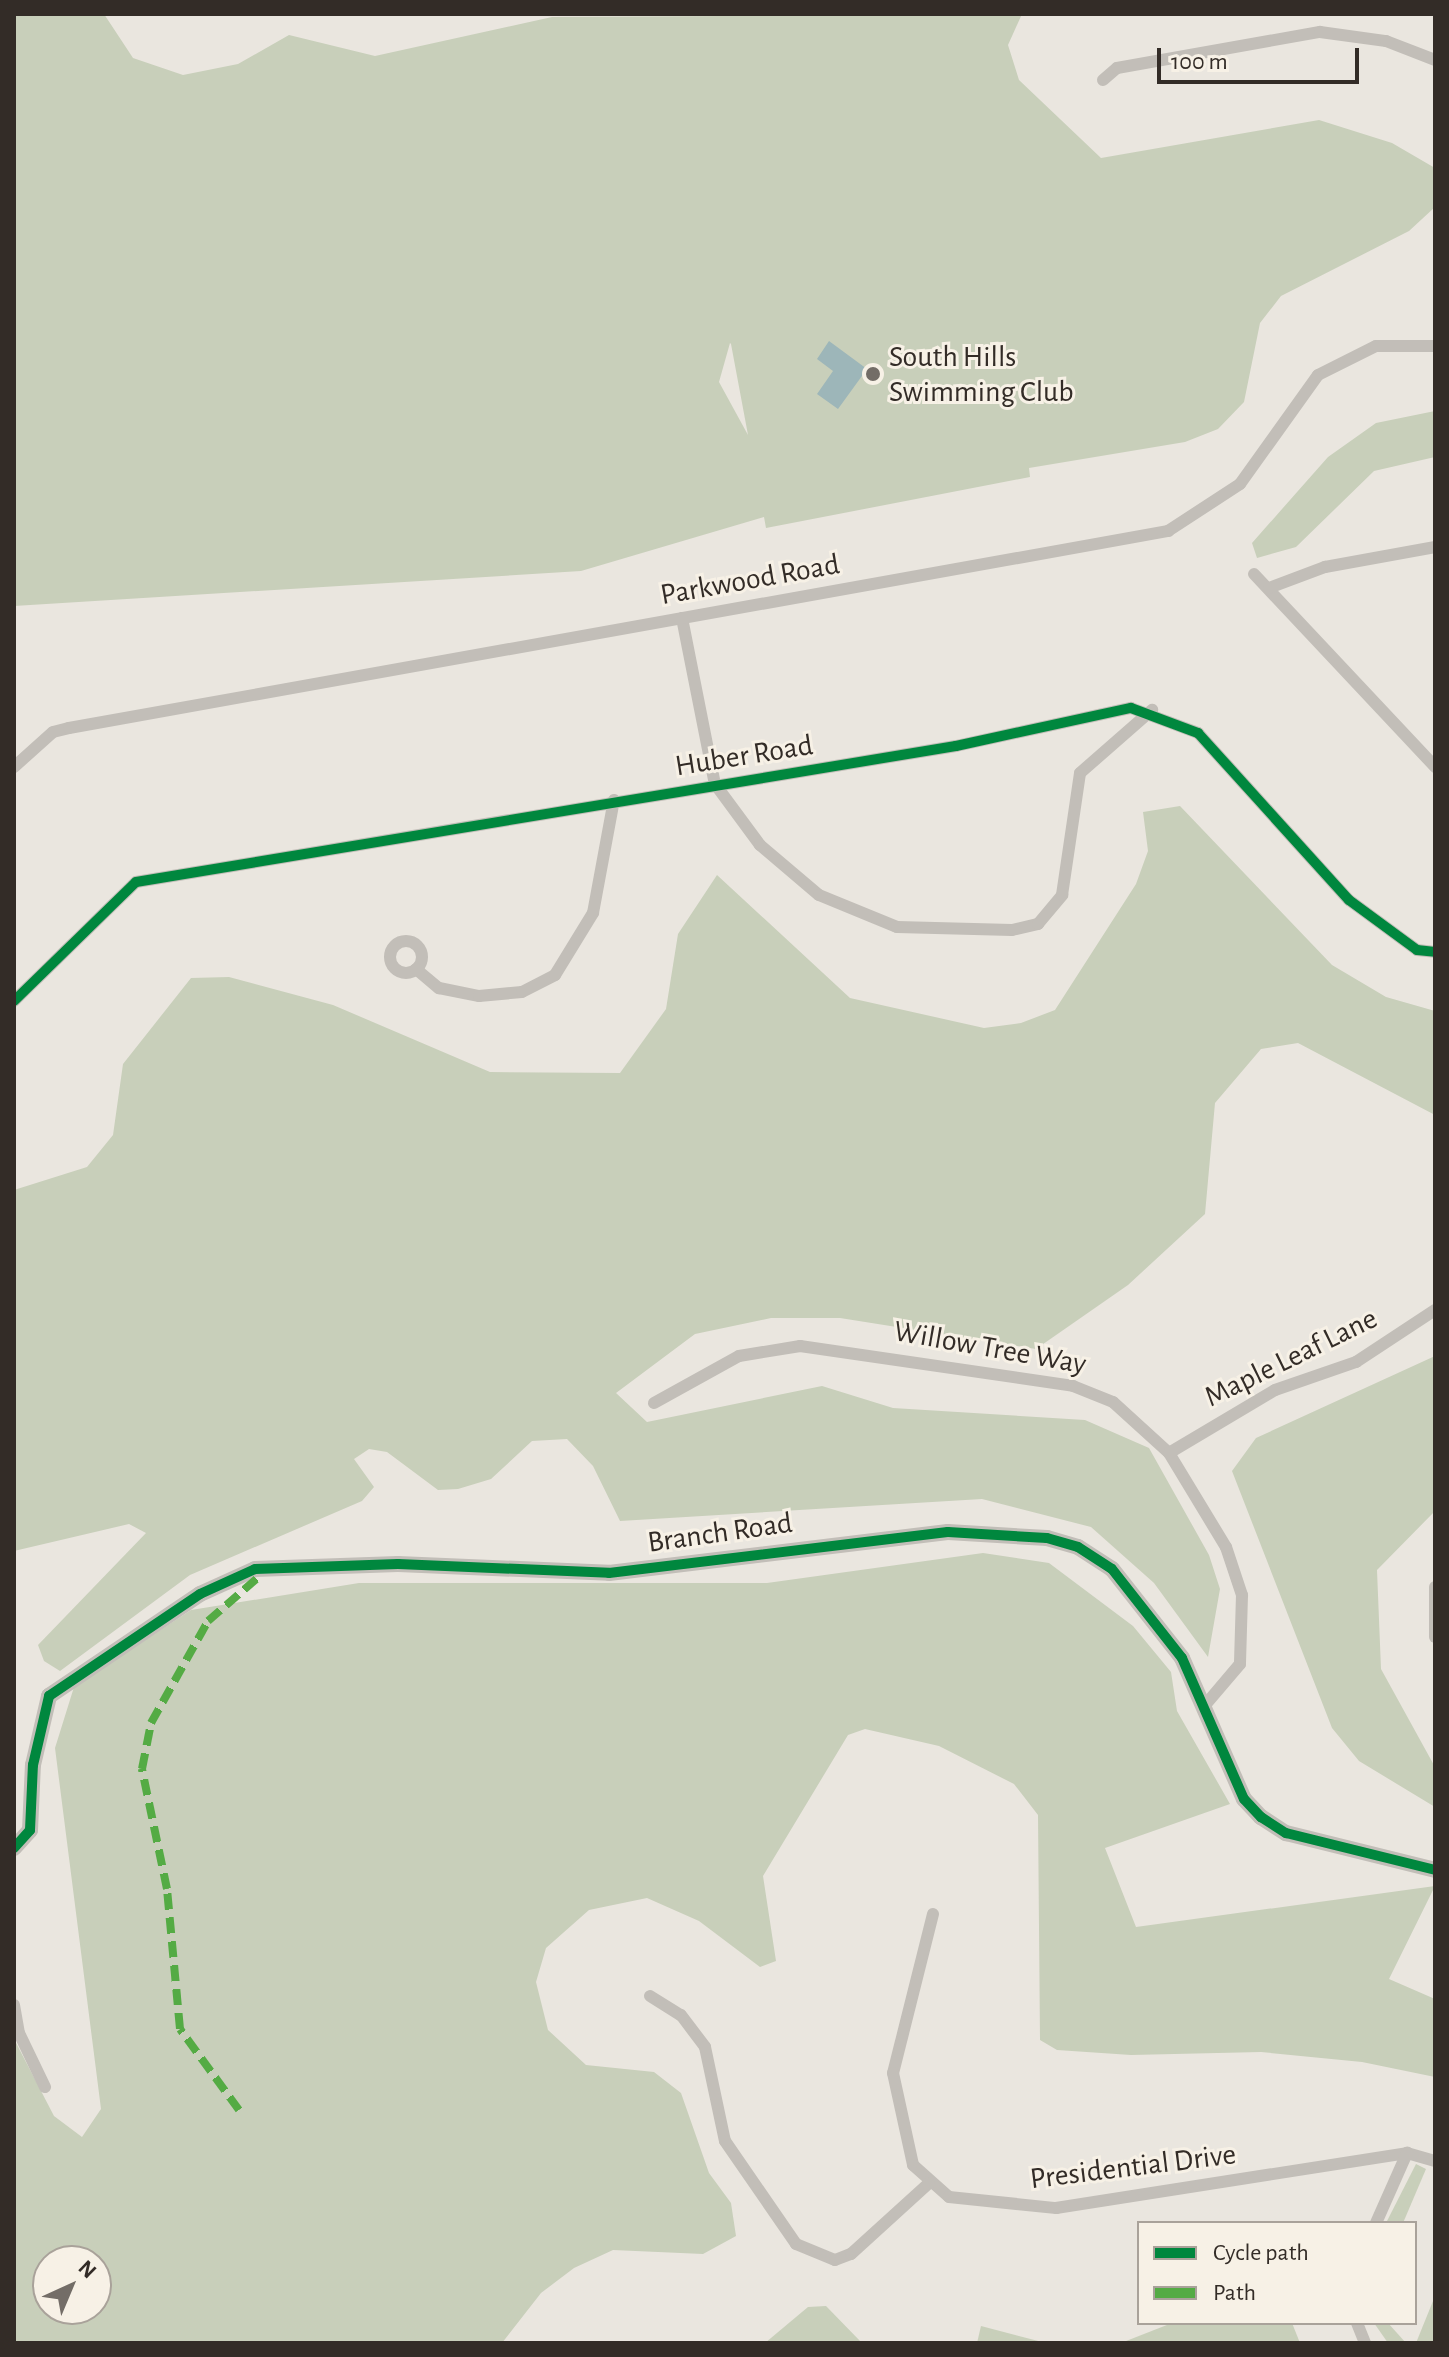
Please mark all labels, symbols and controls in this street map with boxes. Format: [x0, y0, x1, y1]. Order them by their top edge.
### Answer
scale bar [1161, 32, 1363, 82]
text: 100 m [1171, 50, 1228, 74]
place label: South Hills Swimming Club [889, 339, 1074, 410]
marker: South Hills Swimming Club [864, 365, 882, 383]
street label: Parkwood Road [658, 547, 842, 613]
street label: Huber Road [673, 727, 815, 785]
street label: Maple Leaf Lane [1199, 1301, 1383, 1415]
street label: Willow Tree Way [891, 1313, 1089, 1383]
street label: Branch Road [645, 1505, 795, 1561]
street label: Presidential Drive [1028, 2137, 1238, 2197]
legend [1137, 2221, 1417, 2325]
text: Cycle path [1213, 2241, 1309, 2265]
north arrow [32, 2245, 112, 2325]
text: N [74, 2256, 100, 2282]
text: Path [1213, 2281, 1256, 2305]

